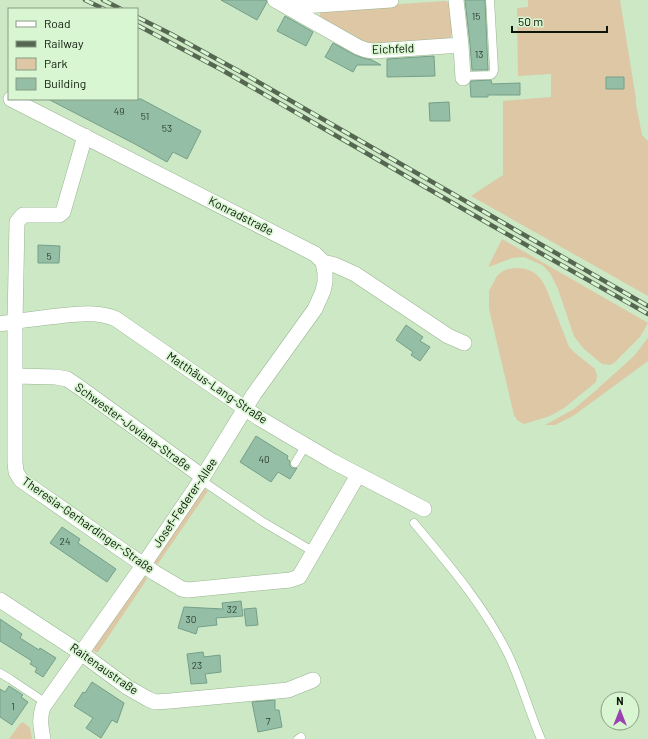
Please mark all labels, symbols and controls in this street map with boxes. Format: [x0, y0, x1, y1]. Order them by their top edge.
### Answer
legend [8, 8, 138, 100]
scale bar [512, 8, 607, 34]
house number: 15 [472, 10, 480, 22]
text: 50 m [518, 14, 543, 28]
text: Road [44, 16, 71, 30]
text: Railway [44, 36, 84, 50]
street label: Eichfeld [372, 40, 414, 56]
house number: 13 [475, 48, 483, 60]
text: Park [44, 56, 68, 70]
text: Building [44, 76, 86, 90]
house number: 49 [114, 105, 124, 117]
house number: 51 [141, 110, 149, 122]
house number: 53 [162, 122, 172, 134]
street label: Konradstraße [207, 193, 276, 237]
house number: 5 [46, 250, 52, 262]
street label: Matthäus-Lang-Straße [165, 348, 271, 426]
street label: Schwester-Joviana-Straße [73, 379, 194, 473]
house number: 40 [258, 453, 270, 465]
street label: Josef-Federer-Allee [149, 455, 219, 550]
street label: Theresia-Gerhardinger-Straße [20, 473, 157, 575]
house number: 24 [60, 535, 70, 547]
house number: 32 [227, 603, 237, 615]
house number: 30 [186, 613, 196, 625]
street label: Raitenaustraße [68, 640, 141, 697]
house number: 23 [192, 659, 202, 671]
north arrow [600, 691, 640, 731]
text: N [616, 694, 624, 707]
house number: 1 [11, 700, 15, 712]
house number: 7 [266, 715, 271, 727]

